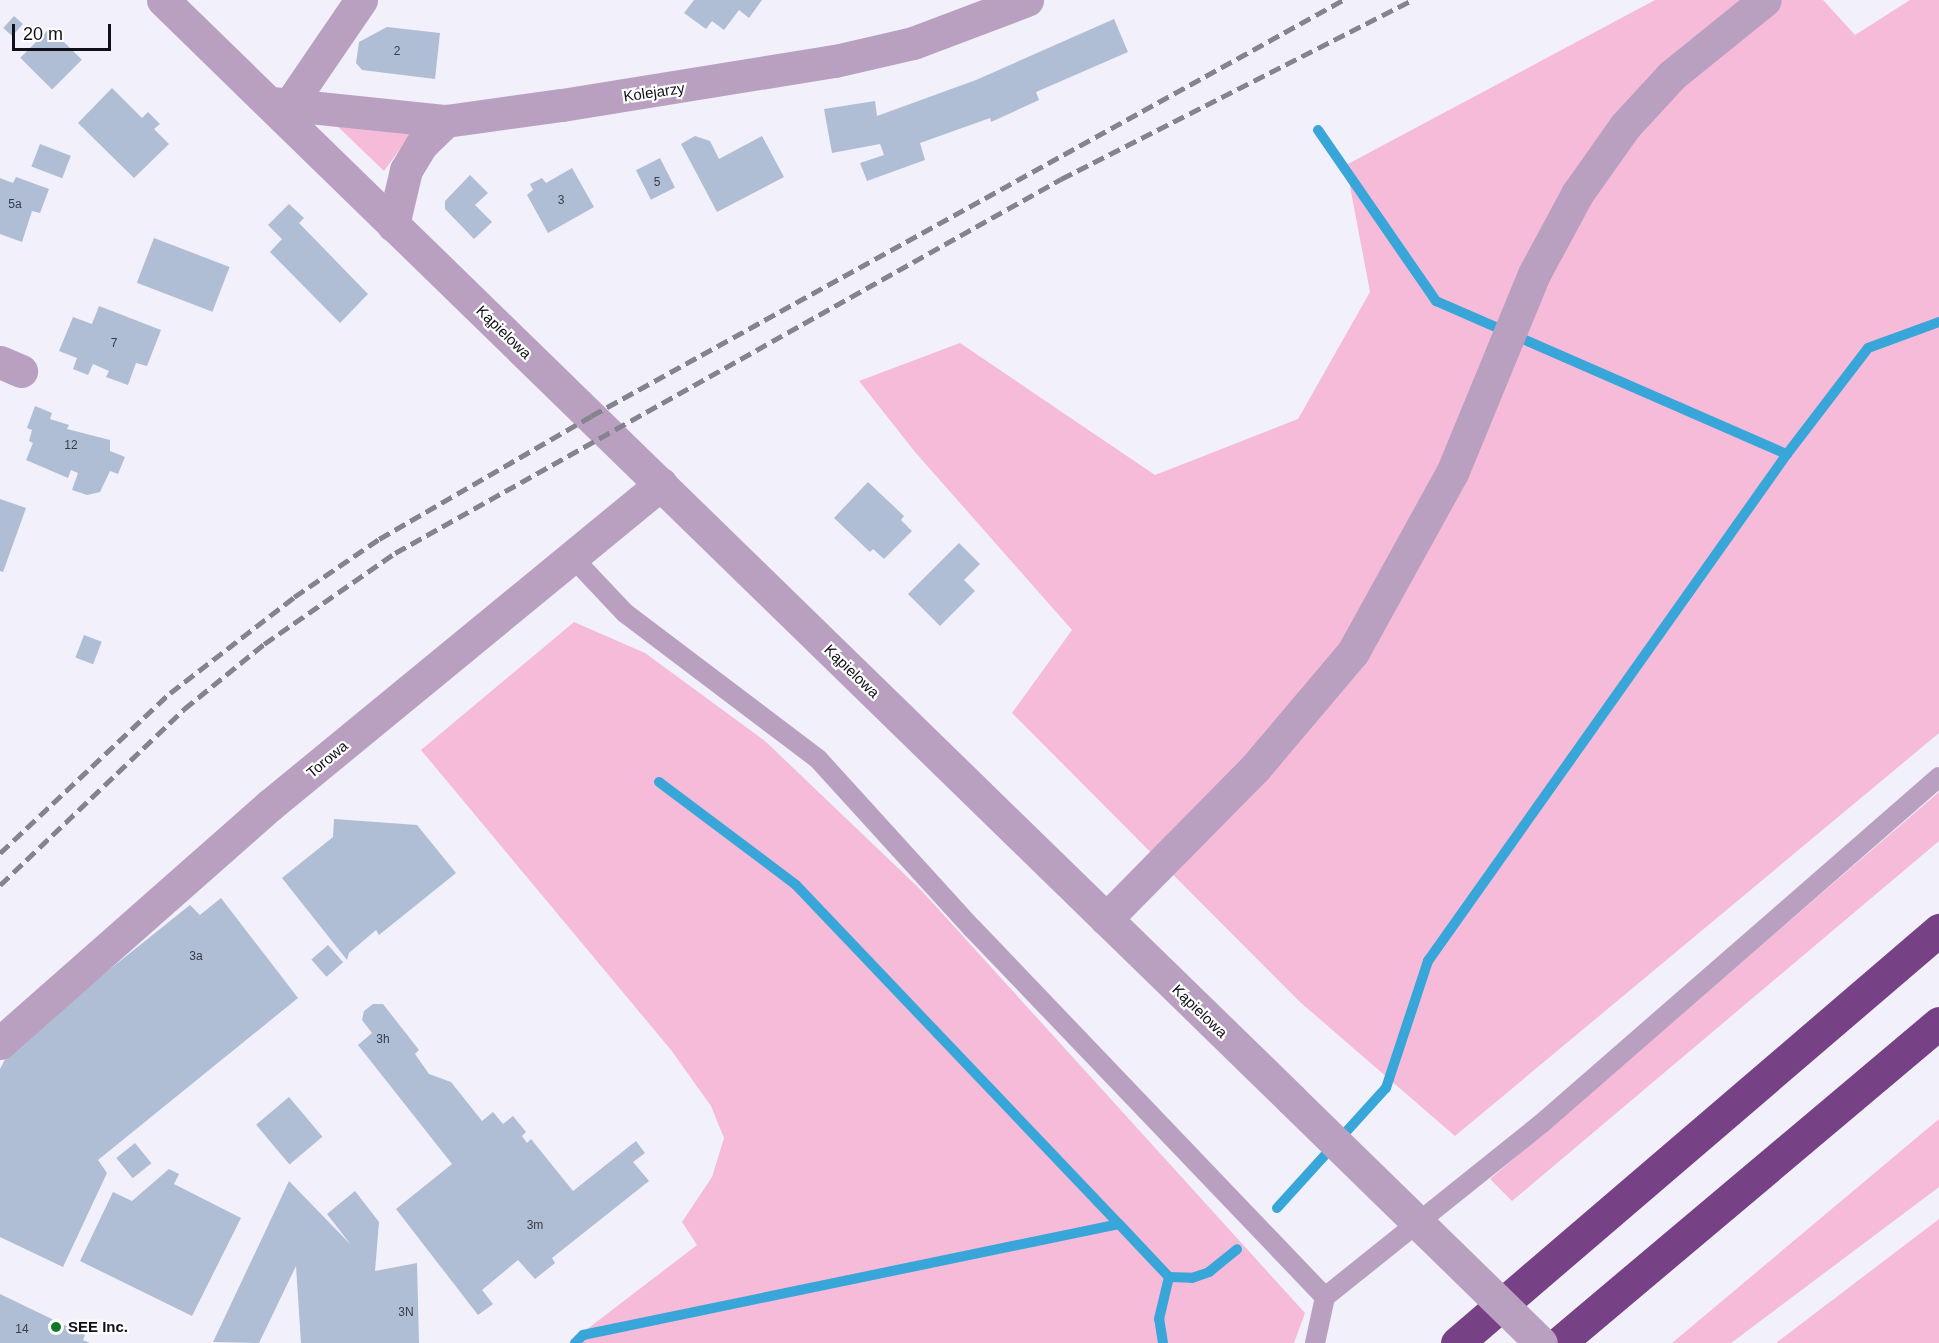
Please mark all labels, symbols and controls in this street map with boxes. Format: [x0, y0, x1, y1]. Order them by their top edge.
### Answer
scale bar [15, 12, 114, 50]
text: 20 m [23, 24, 63, 44]
house number: 2 [394, 45, 400, 59]
street label: Kolejarzy [622, 79, 686, 105]
house number: 5 [654, 176, 660, 190]
house number: 3 [558, 194, 564, 208]
house number: 5a [8, 198, 22, 212]
street label: Kąpielowa [473, 301, 535, 363]
house number: 7 [111, 337, 117, 351]
house number: 12 [64, 439, 78, 453]
street label: Kąpielowa [821, 640, 883, 702]
street label: Torowa [303, 737, 351, 781]
house number: 3a [189, 950, 203, 964]
street label: Kąpielowa [1169, 980, 1231, 1042]
house number: 3h [376, 1033, 390, 1047]
house number: 3m [527, 1219, 543, 1233]
house number: 3N [398, 1306, 414, 1320]
place label: SEE Inc. [68, 1318, 128, 1336]
marker: SEE Inc. [49, 1320, 63, 1334]
house number: 14 [15, 1323, 29, 1337]

